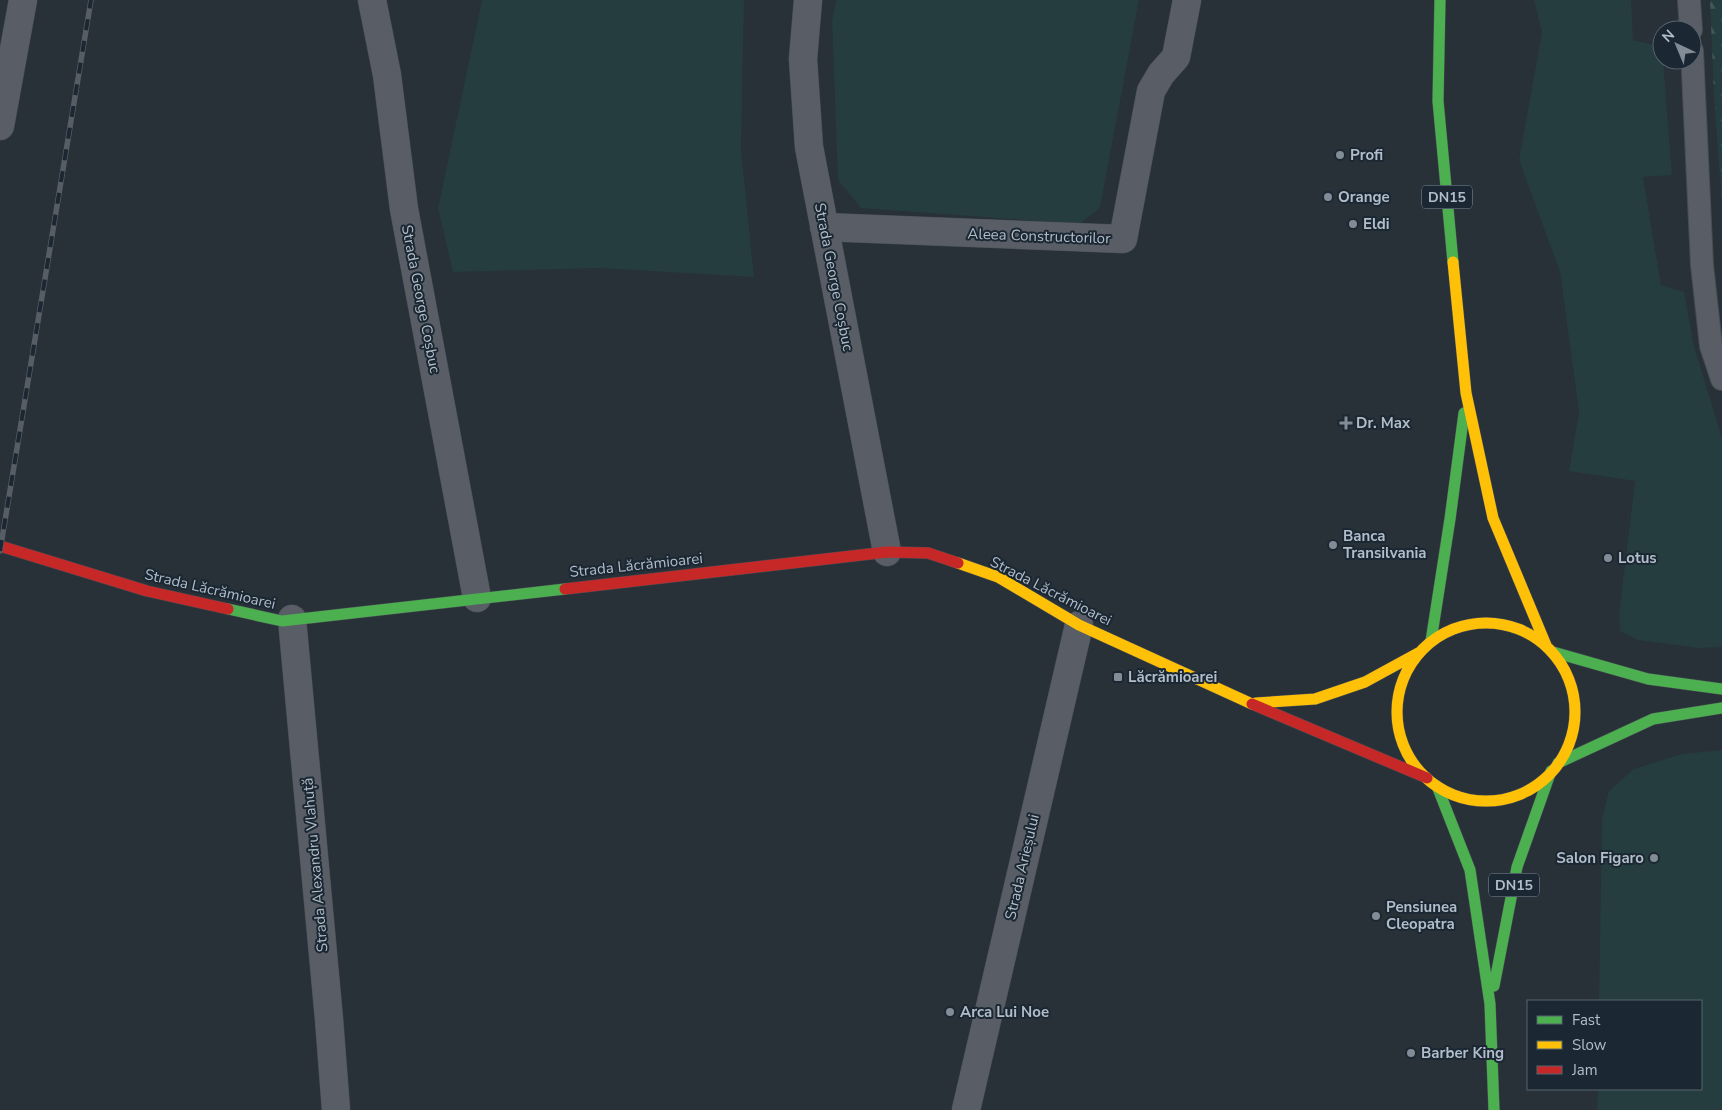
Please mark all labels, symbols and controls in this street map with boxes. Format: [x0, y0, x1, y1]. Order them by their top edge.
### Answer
north arrow [1652, 20, 1702, 70]
text: N [1658, 26, 1679, 46]
place label: Profi [1350, 145, 1383, 165]
marker: Profi [1334, 149, 1346, 161]
road number: DN15 [1422, 186, 1472, 208]
place label: Orange [1338, 187, 1390, 207]
marker: Orange [1322, 191, 1334, 203]
street label: Strada George Coșbuc [810, 201, 858, 353]
place label: Eldi [1363, 214, 1390, 234]
marker: Eldi [1347, 218, 1359, 230]
street label: Strada George Coșbuc [397, 223, 445, 375]
street label: Aleea Constructorilor [967, 224, 1111, 249]
place label: Dr. Max [1356, 413, 1411, 433]
marker: Dr. Max [1340, 417, 1352, 429]
place label: Banca Transilvania [1343, 526, 1426, 563]
marker: Banca Transilvania [1327, 539, 1339, 551]
street label: Strada Lăcrămioarei [568, 548, 704, 582]
place label: Lotus [1618, 548, 1657, 568]
street label: Strada Lăcrămioarei [987, 552, 1115, 630]
marker: Lotus [1602, 552, 1614, 564]
street label: Strada Lăcrămioarei [143, 564, 277, 614]
place label: Lăcrămioarei [1128, 667, 1217, 687]
marker: Lăcrămioarei [1112, 671, 1124, 683]
street label: Strada Alexandru Vlahuță [297, 777, 333, 953]
street label: Strada Arieșului [1000, 812, 1044, 922]
place label: Salon Figaro [1556, 848, 1644, 868]
marker: Salon Figaro [1648, 852, 1660, 864]
road number: DN15 [1489, 874, 1539, 896]
place label: Pensiunea Cleopatra [1386, 897, 1457, 934]
marker: Pensiunea Cleopatra [1370, 910, 1382, 922]
legend [1527, 1000, 1702, 1090]
place label: Arca Lui Noe [960, 1002, 1049, 1022]
marker: Arca Lui Noe [944, 1006, 956, 1018]
text: Fast [1572, 1010, 1601, 1030]
text: Slow [1572, 1035, 1607, 1055]
place label: Barber King [1421, 1043, 1504, 1063]
marker: Barber King [1405, 1047, 1417, 1059]
text: Jam [1571, 1060, 1598, 1080]

